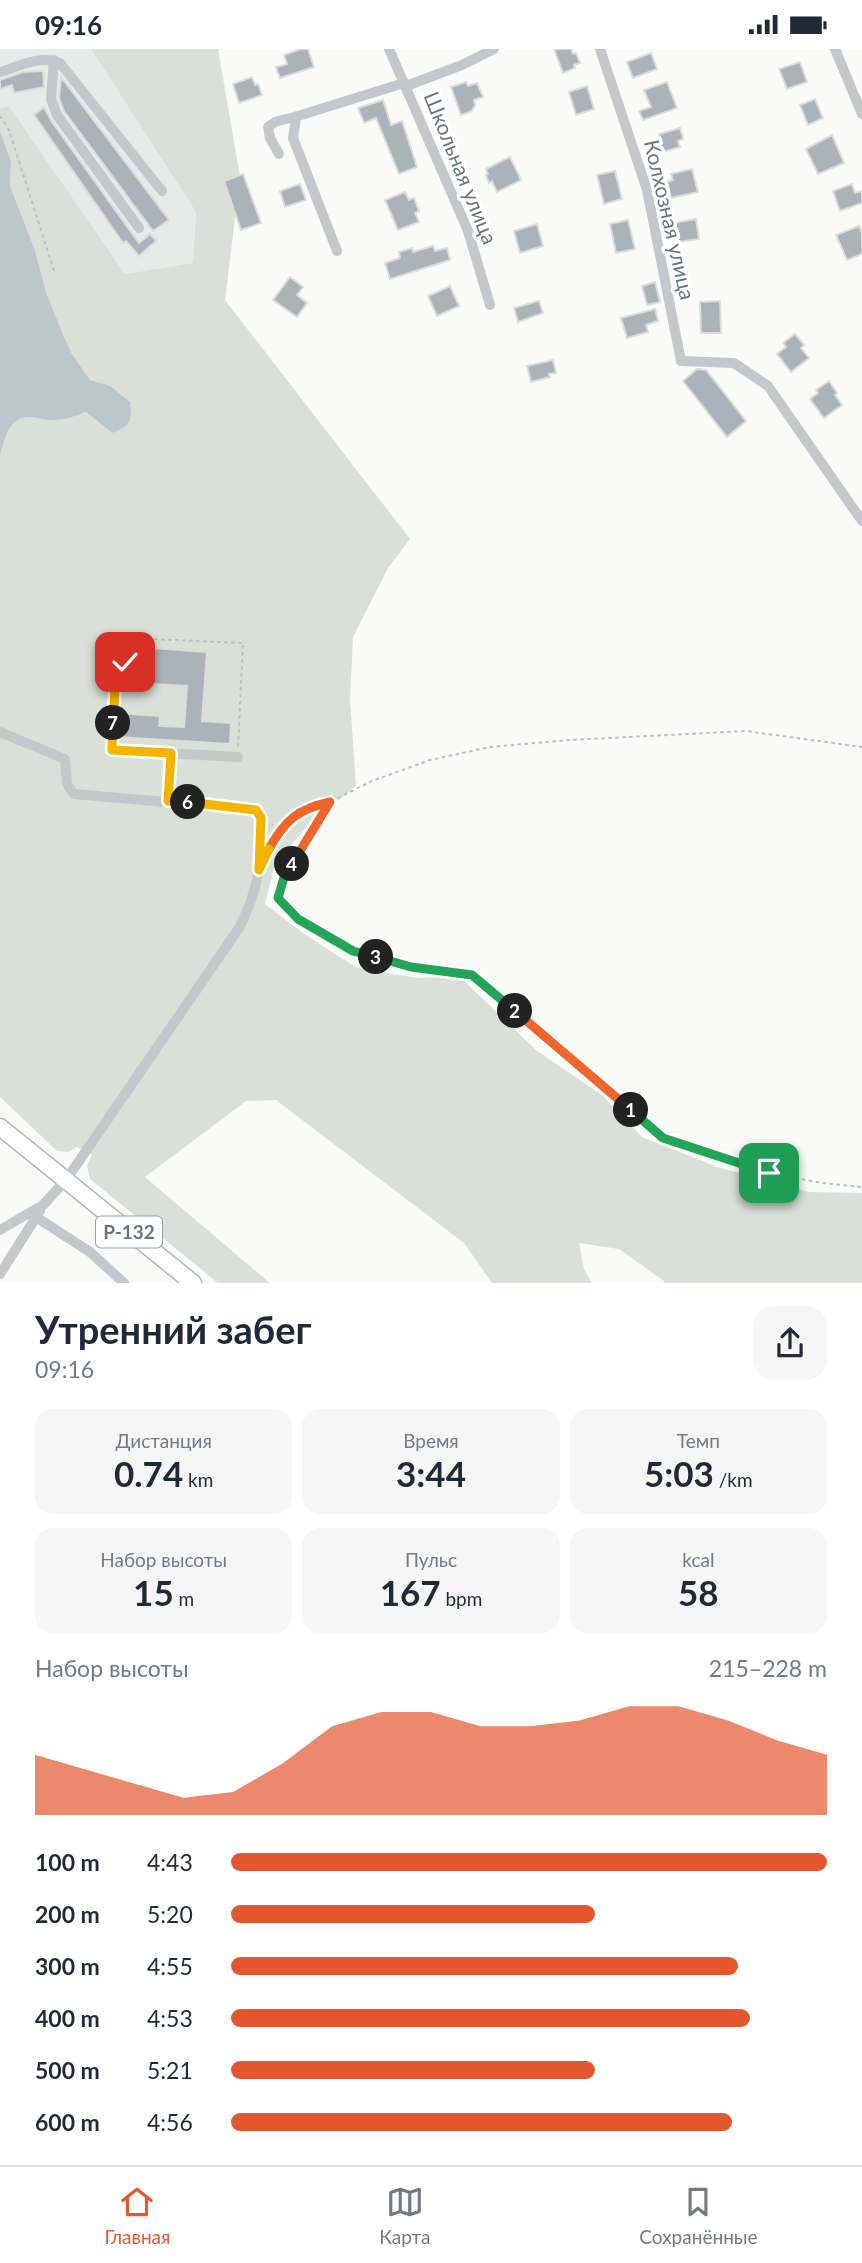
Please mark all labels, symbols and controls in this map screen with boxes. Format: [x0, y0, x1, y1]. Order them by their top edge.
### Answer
text: 09:16 [35, 9, 102, 41]
street label: Школьная улица [419, 88, 503, 247]
street label: Колхозная улица [640, 137, 701, 302]
pin [95, 632, 155, 692]
icon: check [106, 643, 144, 681]
pin: 7 [96, 705, 130, 741]
text: 7 [107, 711, 118, 734]
pin: 6 [170, 785, 206, 819]
text: 6 [182, 790, 193, 813]
pin: 4 [274, 847, 310, 881]
text: 4 [286, 852, 297, 875]
pin: 3 [358, 939, 394, 975]
text: 3 [370, 945, 381, 968]
pin: 2 [498, 993, 532, 1028]
text: 2 [509, 999, 520, 1022]
pin: 1 [614, 1093, 648, 1127]
text: 1 [625, 1098, 636, 1121]
pin [739, 1143, 799, 1203]
icon: arrive [750, 1154, 788, 1192]
road number: Р-132 [96, 1217, 162, 1247]
text: Утренний забег [35, 1306, 312, 1352]
button: share [753, 1306, 827, 1380]
text: 09:16 [35, 1355, 94, 1383]
text: Дистанция [116, 1429, 212, 1452]
text: Время [403, 1429, 459, 1452]
text: Темп [677, 1429, 720, 1452]
text: 0.74 [114, 1452, 183, 1494]
text: 3:44 [396, 1452, 466, 1494]
text: 5:03 [644, 1452, 714, 1494]
text: km [183, 1468, 213, 1491]
text: /km [714, 1468, 753, 1491]
text: Набор высоты [100, 1548, 227, 1571]
text: Пульс [405, 1548, 457, 1571]
text: kcal [682, 1548, 714, 1571]
text: 15 [133, 1571, 174, 1613]
text: 167 [380, 1571, 441, 1613]
text: 58 [678, 1571, 719, 1613]
text: m [174, 1587, 194, 1610]
text: bpm [441, 1587, 482, 1610]
text: Набор высоты [35, 1654, 189, 1682]
text: 215–228 m [709, 1654, 827, 1682]
text: 100 m [35, 1848, 100, 1876]
text: 4:43 [147, 1848, 193, 1876]
text: 200 m [35, 1900, 100, 1928]
text: 5:20 [147, 1900, 193, 1928]
text: 300 m [35, 1952, 100, 1980]
text: 4:55 [147, 1952, 193, 1980]
text: 400 m [35, 2004, 100, 2032]
text: 4:53 [147, 2004, 193, 2032]
text: 500 m [35, 2056, 100, 2084]
text: 5:21 [147, 2056, 193, 2084]
text: 600 m [35, 2108, 100, 2136]
text: 4:56 [147, 2108, 193, 2136]
tab: Главная [104, 2183, 170, 2248]
tab: Карта [379, 2183, 431, 2248]
tab: Сохранённые [639, 2183, 758, 2248]

